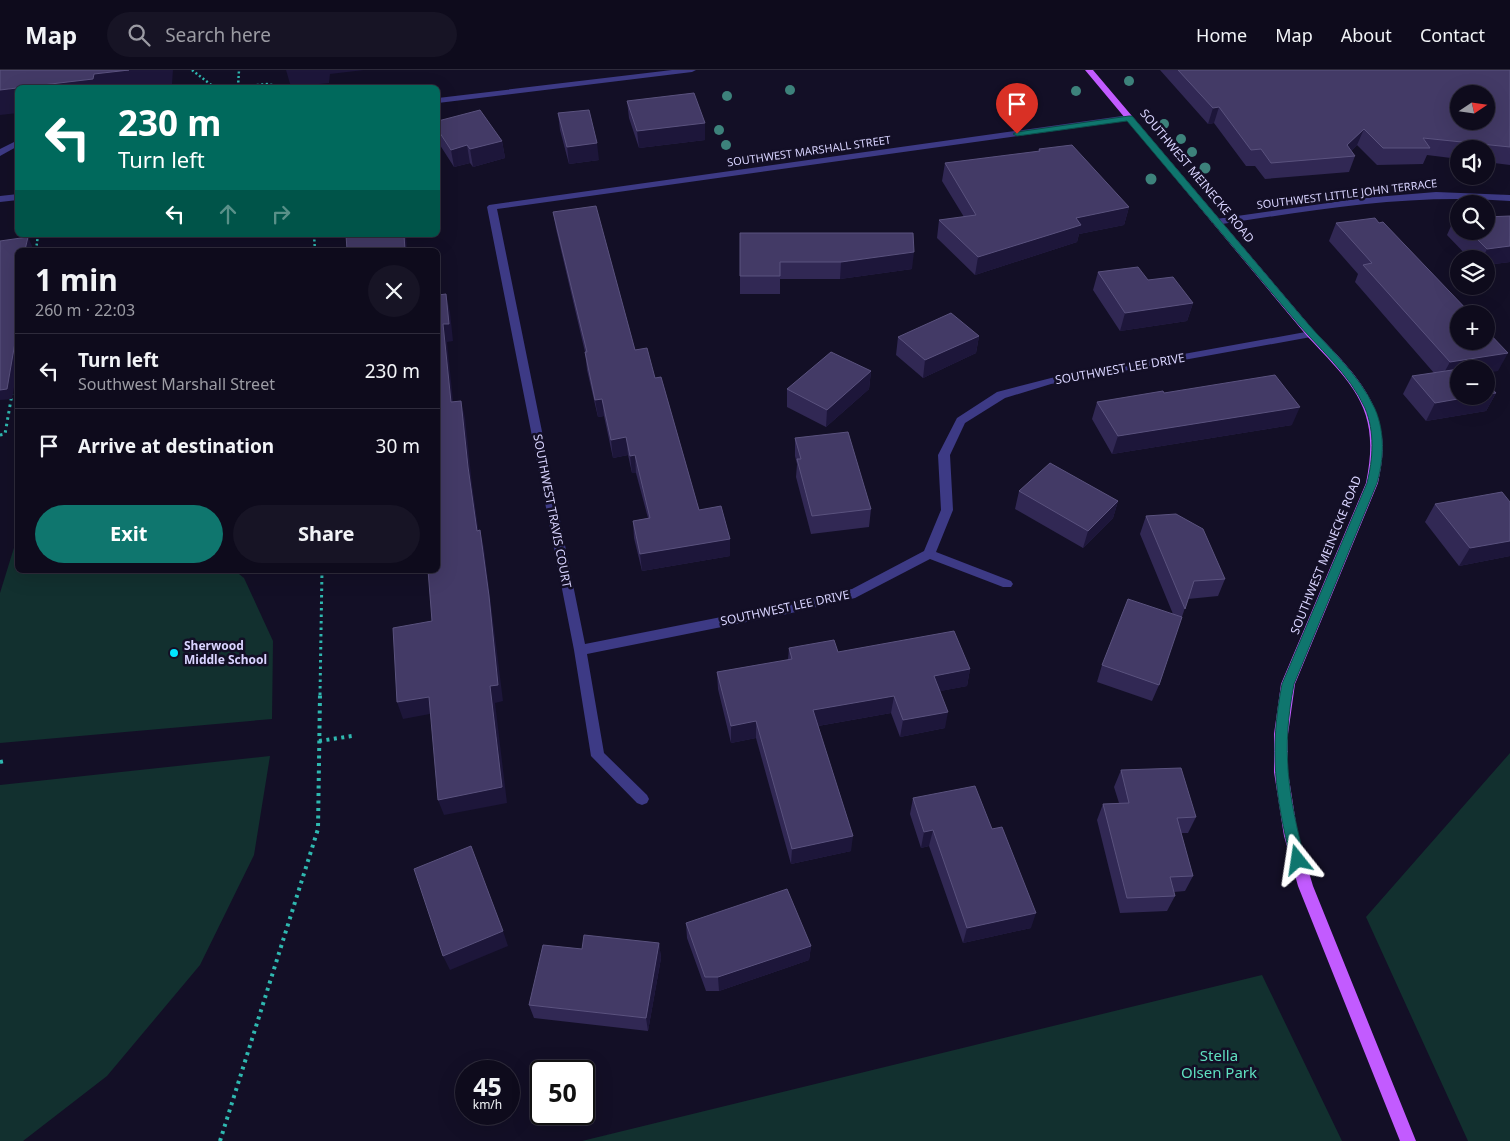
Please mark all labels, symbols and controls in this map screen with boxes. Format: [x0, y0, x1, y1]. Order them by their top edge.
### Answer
search box [107, 12, 457, 57]
text: Map [25, 18, 77, 51]
icon: search [125, 21, 153, 49]
text: Search here [165, 22, 271, 48]
text: Home [1196, 23, 1247, 47]
text: Map [1275, 23, 1313, 47]
text: About [1341, 23, 1392, 47]
text: Contact [1420, 23, 1485, 47]
pin [996, 83, 1038, 134]
north arrow [1450, 85, 1495, 130]
map controls [1450, 85, 1495, 405]
icon: arrive [1003, 90, 1031, 118]
text: 230 m [118, 99, 221, 146]
icon: left [35, 105, 100, 170]
street label: SOUTHWEST MEINECKE ROAD [1136, 105, 1259, 246]
street label: SOUTHWEST MARSHALL STREET [726, 132, 892, 169]
button: sound [1450, 140, 1495, 185]
text: Turn left [118, 144, 205, 174]
street label: SOUTHWEST LITTLE JOHN TERRACE [1256, 175, 1438, 212]
button: search [1450, 195, 1495, 240]
icon: left [161, 200, 189, 228]
icon: ahead [214, 200, 242, 228]
icon: right [267, 200, 295, 228]
button: layers [1450, 250, 1495, 295]
text: 1 min [35, 259, 118, 300]
button: close [368, 265, 420, 317]
text: 260 m · 22:03 [35, 299, 135, 321]
button: + [1450, 305, 1495, 350]
text: Turn left [78, 347, 159, 373]
street label: SOUTHWEST LEE DRIVE [1054, 349, 1186, 388]
icon: left [35, 357, 63, 385]
text: 230 m [365, 358, 420, 384]
button: − [1450, 360, 1495, 405]
text: Southwest Marshall Street [78, 373, 275, 395]
icon: arrive [35, 432, 63, 460]
text: Arrive at destination [78, 433, 274, 459]
text: 30 m [376, 433, 420, 459]
street label: SOUTHWEST TRAVIS COURT [529, 433, 576, 590]
street label: SOUTHWEST MEINECKE ROAD [1286, 473, 1365, 637]
button: Exit [35, 505, 223, 563]
button: Share [233, 505, 420, 563]
street label: SOUTHWEST LEE DRIVE [719, 586, 851, 629]
place label: Sherwood Middle School [184, 637, 267, 668]
marker: Sherwood Middle School [168, 647, 180, 659]
position arrow [1271, 833, 1323, 885]
park label: Stella Olsen Park [1181, 1045, 1257, 1082]
speed limit sign: 50 [530, 1060, 595, 1125]
text: 45 [473, 1069, 502, 1103]
text: km/h [473, 1096, 502, 1113]

